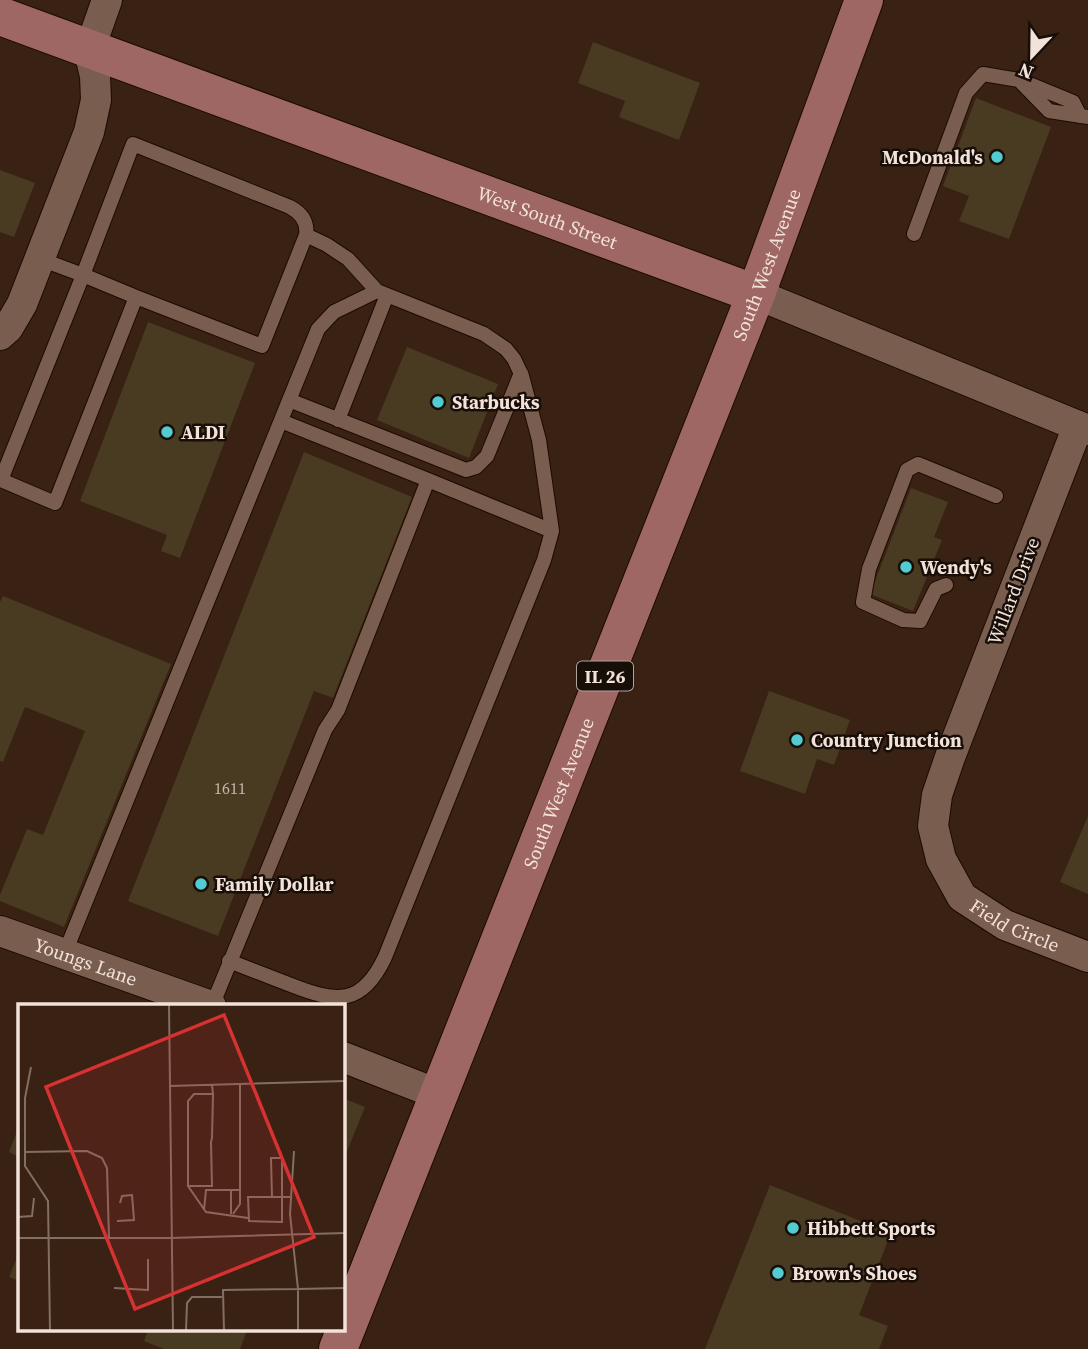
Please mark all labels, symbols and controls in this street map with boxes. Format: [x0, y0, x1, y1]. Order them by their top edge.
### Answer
north arrow [997, 21, 1067, 91]
text: N [1014, 57, 1037, 86]
place label: McDonald's [882, 144, 983, 170]
marker: McDonald's [989, 149, 1005, 165]
street label: West South Street [473, 180, 622, 255]
street label: South West Avenue [726, 185, 807, 344]
place label: Starbucks [452, 389, 540, 415]
marker: Starbucks [430, 394, 446, 410]
place label: ALDI [181, 419, 225, 445]
marker: ALDI [159, 424, 175, 440]
street label: Willard Drive [981, 534, 1045, 648]
place label: Wendy's [920, 554, 992, 580]
marker: Wendy's [898, 559, 914, 575]
road number: IL 26 [577, 662, 633, 690]
street label: South West Avenue [517, 714, 600, 872]
place label: Country Junction [811, 727, 962, 753]
marker: Country Junction [789, 732, 805, 748]
house number: 1611 [214, 777, 246, 799]
place label: Family Dollar [215, 871, 334, 897]
marker: Family Dollar [193, 876, 209, 892]
street label: Field Circle [965, 893, 1063, 958]
street label: Youngs Lane [31, 931, 141, 992]
inset map [18, 1004, 345, 1332]
place label: Hibbett Sports [807, 1215, 936, 1241]
marker: Hibbett Sports [785, 1220, 801, 1236]
place label: Brown's Shoes [792, 1260, 917, 1286]
marker: Brown's Shoes [770, 1265, 786, 1281]

